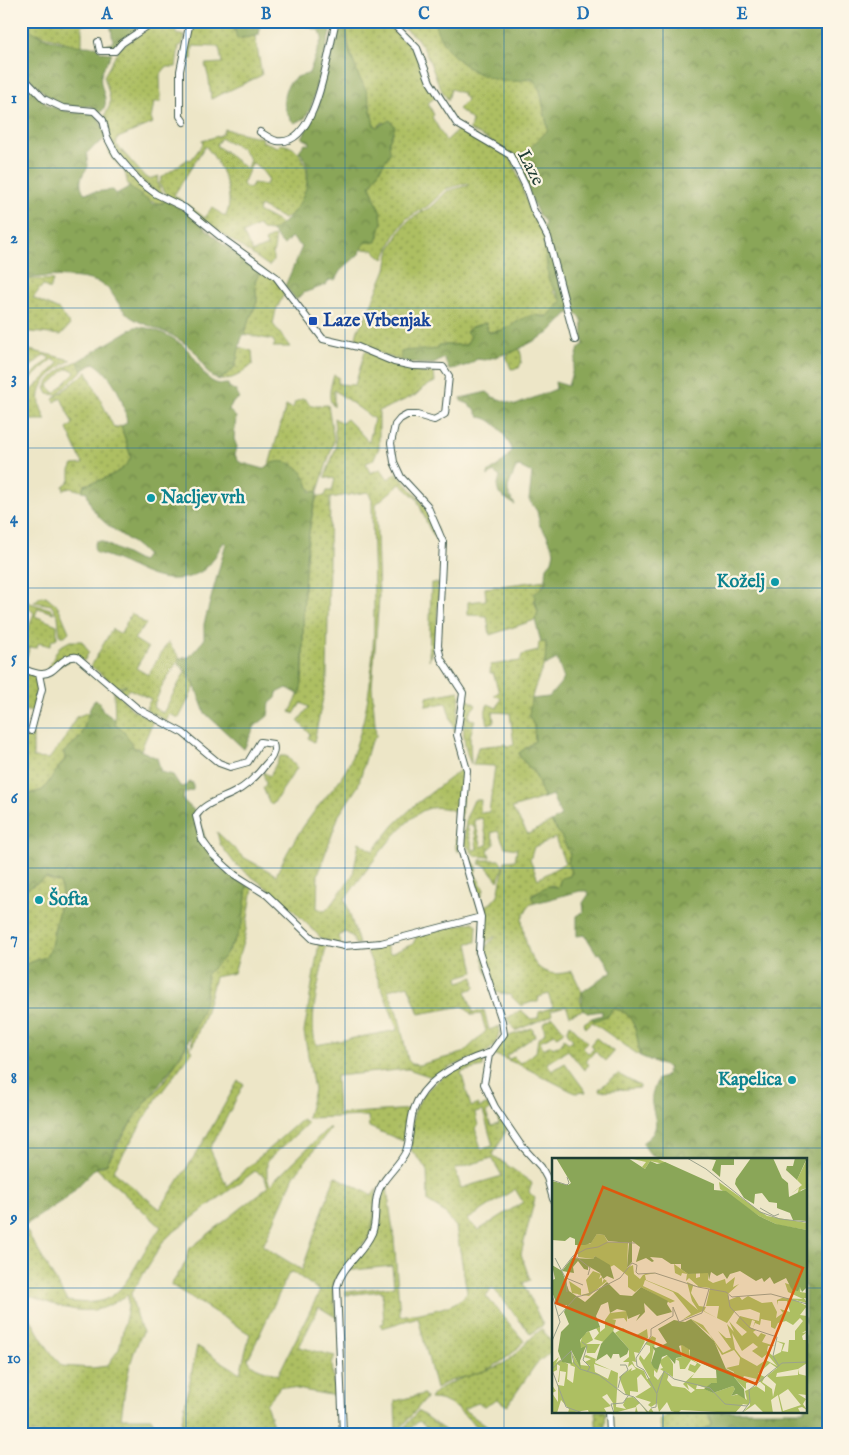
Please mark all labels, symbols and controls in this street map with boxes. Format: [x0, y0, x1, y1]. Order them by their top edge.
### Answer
text: A [101, 5, 114, 25]
text: B [261, 5, 272, 25]
text: C [418, 5, 430, 25]
text: D [577, 5, 590, 25]
text: E [736, 5, 748, 25]
text: 1 [11, 89, 17, 109]
street label: Laze [511, 146, 549, 190]
text: 2 [10, 229, 18, 249]
place label: Laze Vrbenjak [323, 310, 432, 333]
marker: Laze Vrbenjak [307, 315, 319, 327]
text: 3 [11, 369, 17, 389]
place label: Nacljev vrh [160, 487, 245, 510]
marker: Nacljev vrh [145, 492, 157, 504]
text: 4 [10, 509, 19, 529]
place label: Koželj [717, 571, 765, 594]
marker: Koželj [769, 576, 781, 588]
text: 5 [11, 649, 17, 669]
text: 6 [11, 789, 19, 809]
place label: Šofta [49, 887, 90, 912]
marker: Šofta [33, 894, 45, 906]
text: 7 [10, 929, 18, 949]
text: 8 [11, 1069, 17, 1089]
place label: Kapelica [718, 1069, 783, 1092]
marker: Kapelica [786, 1074, 798, 1086]
inset map [552, 1158, 806, 1412]
text: 9 [10, 1209, 18, 1229]
text: 10 [7, 1349, 21, 1369]

